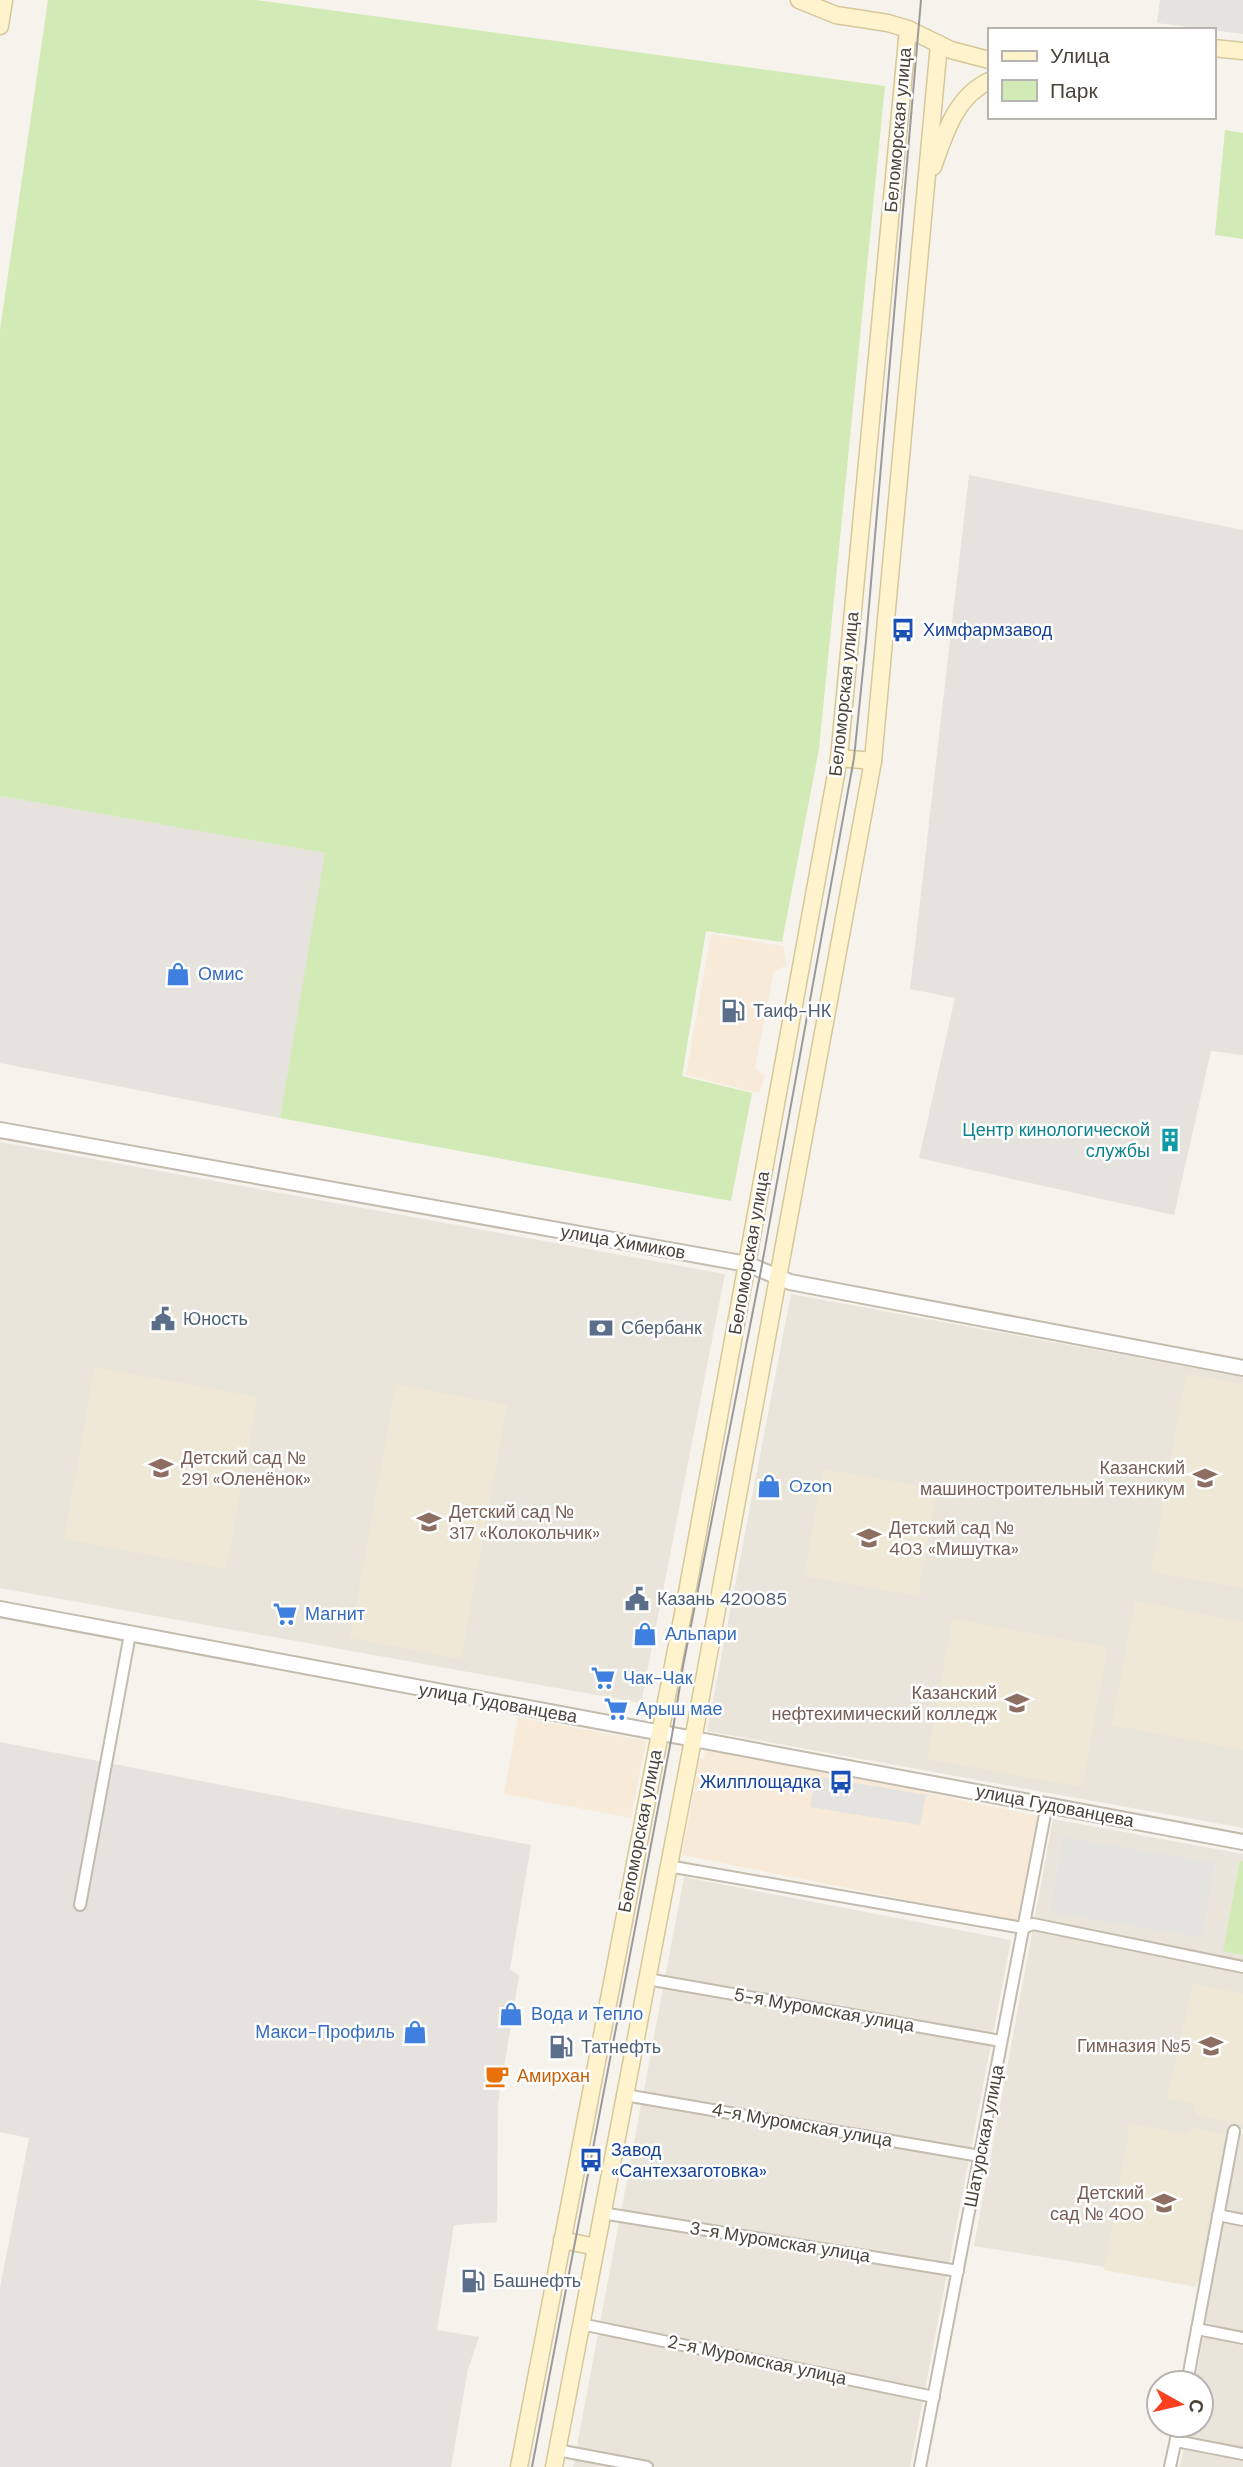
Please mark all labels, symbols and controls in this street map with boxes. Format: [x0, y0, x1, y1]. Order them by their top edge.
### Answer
legend [988, 28, 1215, 119]
text: Улица [1050, 42, 1110, 70]
street label: Беломорская улица [879, 45, 917, 214]
text: Парк [1050, 77, 1098, 105]
street label: Беломорская улица [823, 609, 865, 778]
bus stop icon: Химфармзавод [889, 616, 917, 644]
place label: Химфармзавод [923, 618, 1053, 642]
shop icon: Омис [164, 960, 192, 988]
place label: Омис [198, 962, 243, 986]
fuel station icon: Таиф-НК [719, 997, 747, 1025]
place label: Таиф-НК [753, 999, 832, 1023]
place label: Центр кинологической службы [962, 1118, 1150, 1163]
building icon: Центр кинологической службы [1156, 1126, 1184, 1154]
street label: Беломорская улица [723, 1168, 775, 1337]
street label: улица Химиков [559, 1219, 687, 1265]
public building icon: Юность [149, 1305, 177, 1333]
place label: Юность [183, 1307, 248, 1331]
bank icon: Сбербанк [587, 1314, 615, 1342]
place label: Сбербанк [621, 1316, 702, 1340]
place label: Детский сад № 291 «Оленёнок» [181, 1446, 311, 1491]
school or university icon: Детский сад № 291 «Оленёнок» [147, 1454, 175, 1482]
place label: Казанский машиностроительный техникум [920, 1456, 1185, 1501]
school or university icon: Казанский машиностроительный техникум [1191, 1464, 1219, 1492]
shop icon: Ozon [755, 1472, 783, 1500]
place label: Ozon [789, 1474, 832, 1498]
place label: Детский сад № 317 «Колокольчик» [449, 1500, 600, 1545]
school or university icon: Детский сад № 317 «Колокольчик» [415, 1508, 443, 1536]
place label: Детский сад № 403 «Мишутка» [889, 1516, 1019, 1561]
school or university icon: Детский сад № 403 «Мишутка» [855, 1524, 883, 1552]
public building icon: Казань 420085 [623, 1585, 651, 1613]
place label: Казань 420085 [657, 1587, 787, 1611]
supermarket icon: Магнит [271, 1600, 299, 1628]
place label: Магнит [305, 1602, 365, 1626]
shop icon: Альпари [631, 1620, 659, 1648]
place label: Альпари [665, 1622, 737, 1646]
supermarket icon: Чак-Чак [589, 1664, 617, 1692]
place label: Чак-Чак [623, 1666, 693, 1690]
street label: улица Гудованцева [417, 1677, 580, 1729]
place label: Казанский нефтехимический колледж [771, 1681, 997, 1726]
school or university icon: Казанский нефтехимический колледж [1003, 1689, 1031, 1717]
supermarket icon: Арыш мае [602, 1695, 630, 1723]
place label: Арыш мае [636, 1697, 723, 1721]
street label: Беломорская улица [612, 1746, 668, 1915]
bus stop icon: Жилплощадка [827, 1768, 855, 1796]
place label: Жилплощадка [700, 1770, 822, 1794]
street label: улица Гудованцева [974, 1779, 1137, 1833]
street label: 5-я Муромская улица [732, 1982, 917, 2038]
shop icon: Вода и Тепло [497, 2000, 525, 2028]
place label: Вода и Тепло [531, 2002, 643, 2026]
shop icon: Макси-Профиль [401, 2018, 429, 2046]
place label: Макси-Профиль [255, 2020, 395, 2044]
school or university icon: Гимназия №5 [1197, 2032, 1225, 2060]
fuel station icon: Татнефть [547, 2033, 575, 2061]
place label: Гимназия №5 [1077, 2034, 1191, 2058]
place label: Татнефть [581, 2035, 661, 2059]
cafe icon: Амирхан [483, 2062, 511, 2090]
street label: Шатурская улица [958, 2062, 1010, 2209]
place label: Амирхан [517, 2064, 590, 2088]
street label: 4-я Муромская улица [710, 2097, 895, 2153]
place label: Завод «Сантехзаготовка» [611, 2138, 767, 2183]
bus stop icon: Завод «Сантехзаготовка» [577, 2146, 605, 2174]
place label: Детский сад № 400 [1050, 2181, 1144, 2226]
school or university icon: Детский сад № 400 [1150, 2189, 1178, 2217]
street label: 3-я Муромская улица [688, 2216, 873, 2268]
fuel station icon: Башнефть [459, 2267, 487, 2295]
place label: Башнефть [493, 2269, 581, 2293]
street label: 2-я Муромская улица [665, 2329, 850, 2391]
north arrow [1145, 2369, 1215, 2439]
text: С [1183, 2398, 1210, 2415]

